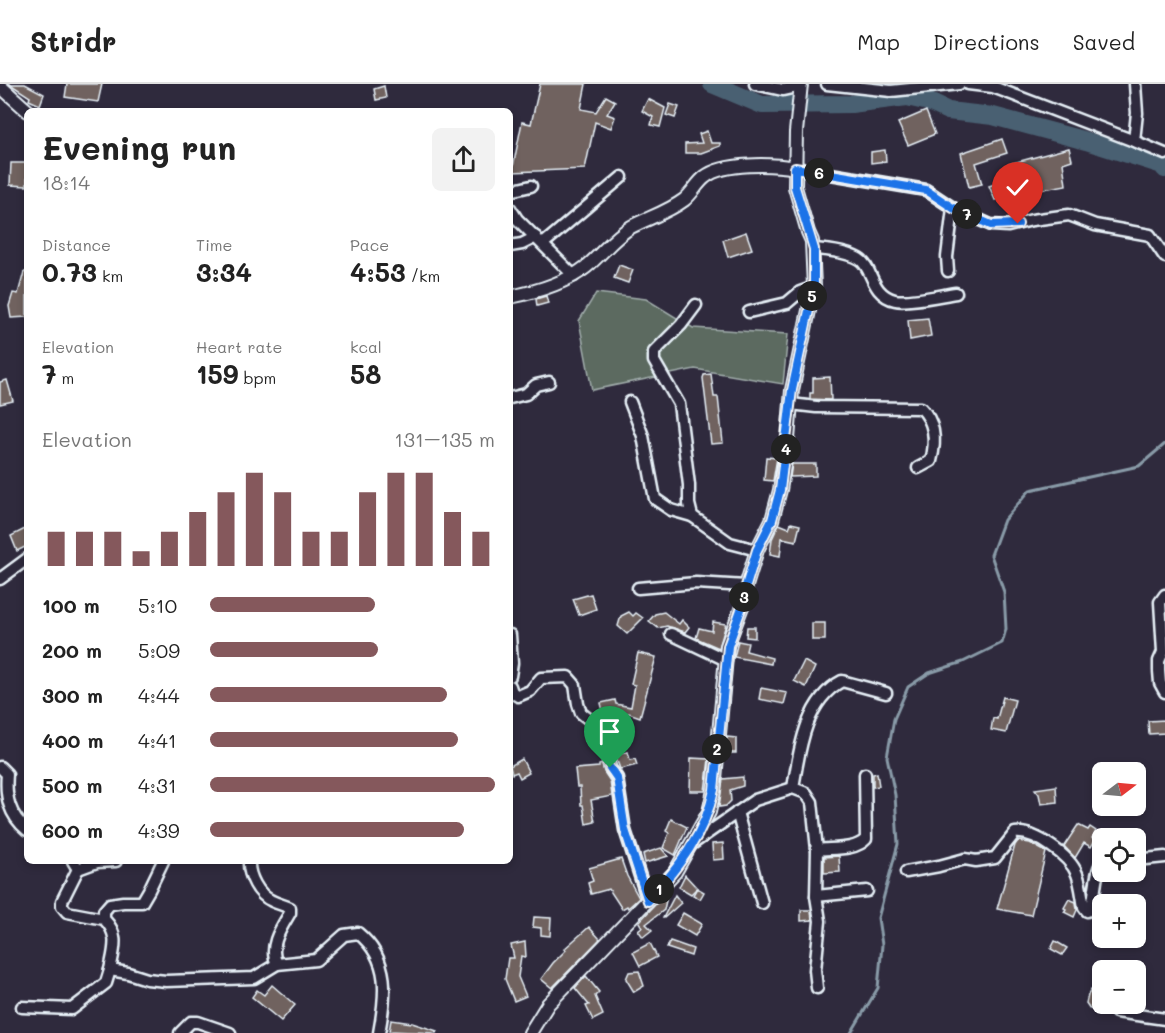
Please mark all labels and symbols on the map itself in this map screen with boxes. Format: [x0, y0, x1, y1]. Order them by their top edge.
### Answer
pin: 6 [804, 158, 834, 188]
pin [992, 162, 1043, 224]
pin: 7 [952, 199, 982, 229]
pin: 5 [797, 281, 827, 311]
pin: 4 [771, 434, 801, 464]
pin: 3 [729, 582, 759, 612]
pin [584, 706, 635, 768]
pin: 2 [702, 734, 732, 764]
north arrow [1092, 762, 1146, 816]
pin: 1 [644, 874, 674, 904]

